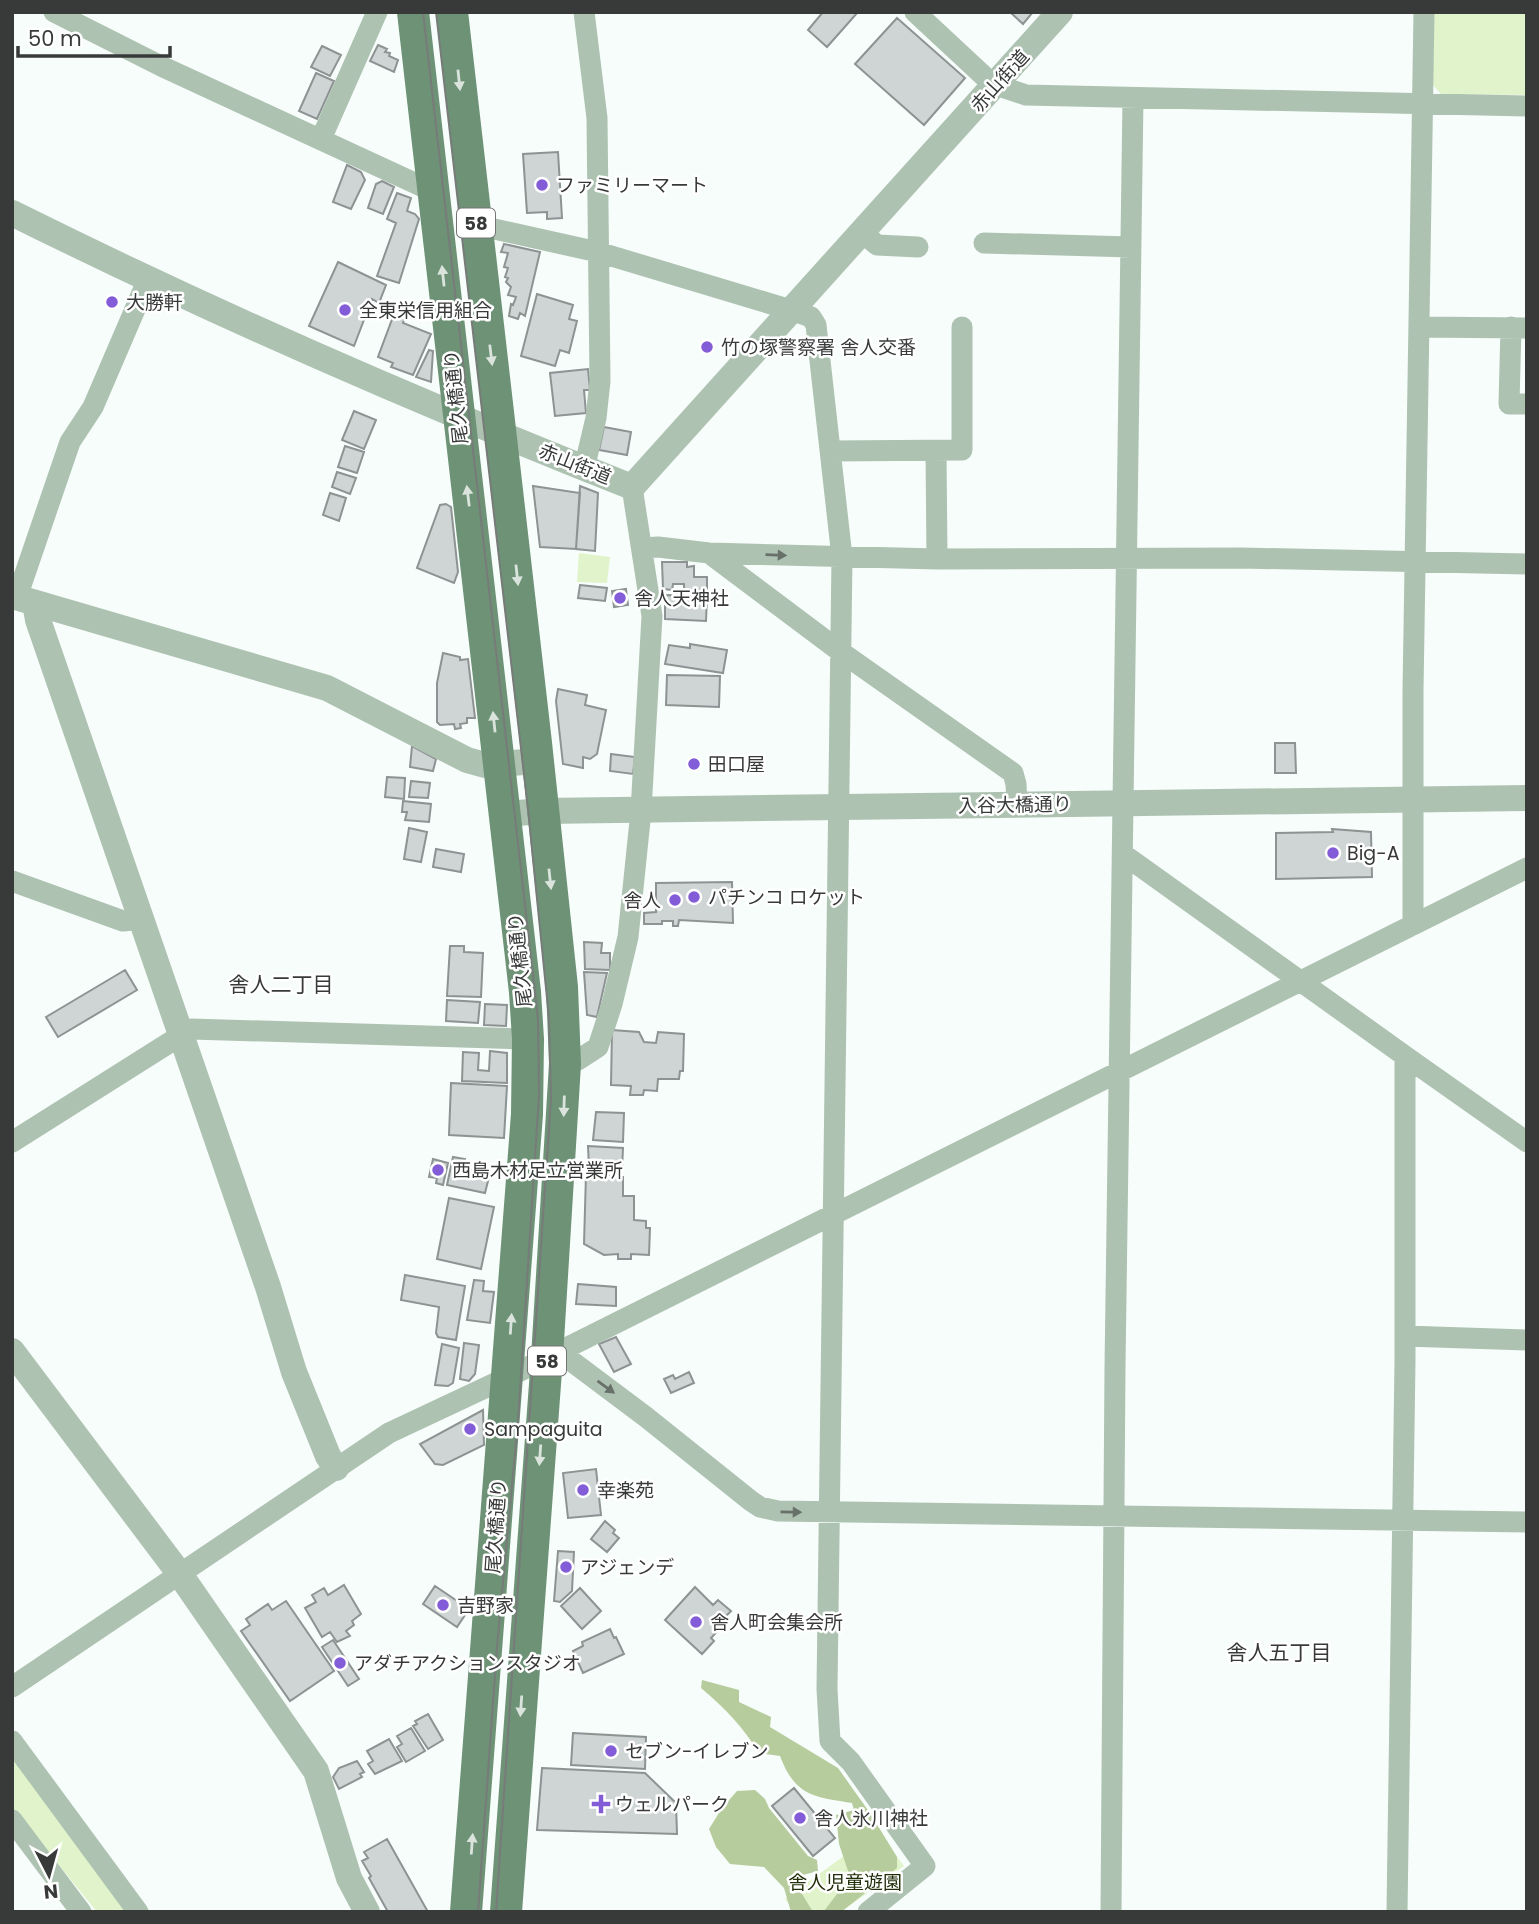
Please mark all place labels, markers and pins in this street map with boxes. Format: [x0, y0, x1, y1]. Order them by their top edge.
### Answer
place label: ファミリーマート [556, 172, 708, 199]
marker: ファミリーマート [534, 177, 550, 193]
place label: 大勝軒 [126, 289, 183, 316]
marker: 大勝軒 [104, 294, 120, 310]
place label: 全東栄信用組合 [359, 297, 492, 324]
marker: 全東栄信用組合 [337, 302, 353, 318]
place label: 竹の塚警察署 舎人交番 [721, 334, 916, 361]
marker: 竹の塚警察署 舎人交番 [699, 339, 715, 355]
place label: 舎人天神社 [634, 585, 729, 612]
marker: 舎人天神社 [612, 590, 628, 606]
place label: 田口屋 [708, 751, 765, 778]
marker: 田口屋 [686, 756, 702, 772]
place label: Big-A [1347, 840, 1400, 867]
marker: Big-A [1325, 845, 1341, 861]
place label: パチンコ ロケット [708, 884, 865, 911]
place label: 舎人 [623, 887, 661, 914]
marker: パチンコ ロケット [686, 889, 702, 905]
marker: 舎人 [667, 892, 683, 908]
place label: 西島木材足立営業所 [452, 1157, 623, 1184]
marker: 西島木材足立営業所 [430, 1162, 446, 1178]
place label: Sampaguita [484, 1416, 603, 1443]
marker: Sampaguita [462, 1421, 478, 1437]
place label: 幸楽苑 [597, 1477, 654, 1504]
marker: 幸楽苑 [575, 1482, 591, 1498]
place label: アジェンデ [580, 1554, 674, 1581]
marker: アジェンデ [558, 1559, 574, 1575]
place label: 吉野家 [457, 1592, 514, 1619]
marker: 吉野家 [435, 1597, 451, 1613]
place label: 舎人町会集会所 [710, 1609, 843, 1636]
marker: 舎人町会集会所 [688, 1614, 704, 1630]
place label: アダチアクションスタジオ [354, 1650, 581, 1677]
marker: アダチアクションスタジオ [332, 1655, 348, 1671]
place label: セブン-イレブン [625, 1738, 768, 1765]
marker: セブン-イレブン [603, 1743, 619, 1759]
place label: ウェルパーク [615, 1791, 729, 1818]
marker: ウェルパーク [593, 1796, 609, 1812]
place label: 舎人氷川神社 [814, 1805, 928, 1832]
marker: 舎人氷川神社 [792, 1810, 808, 1826]

